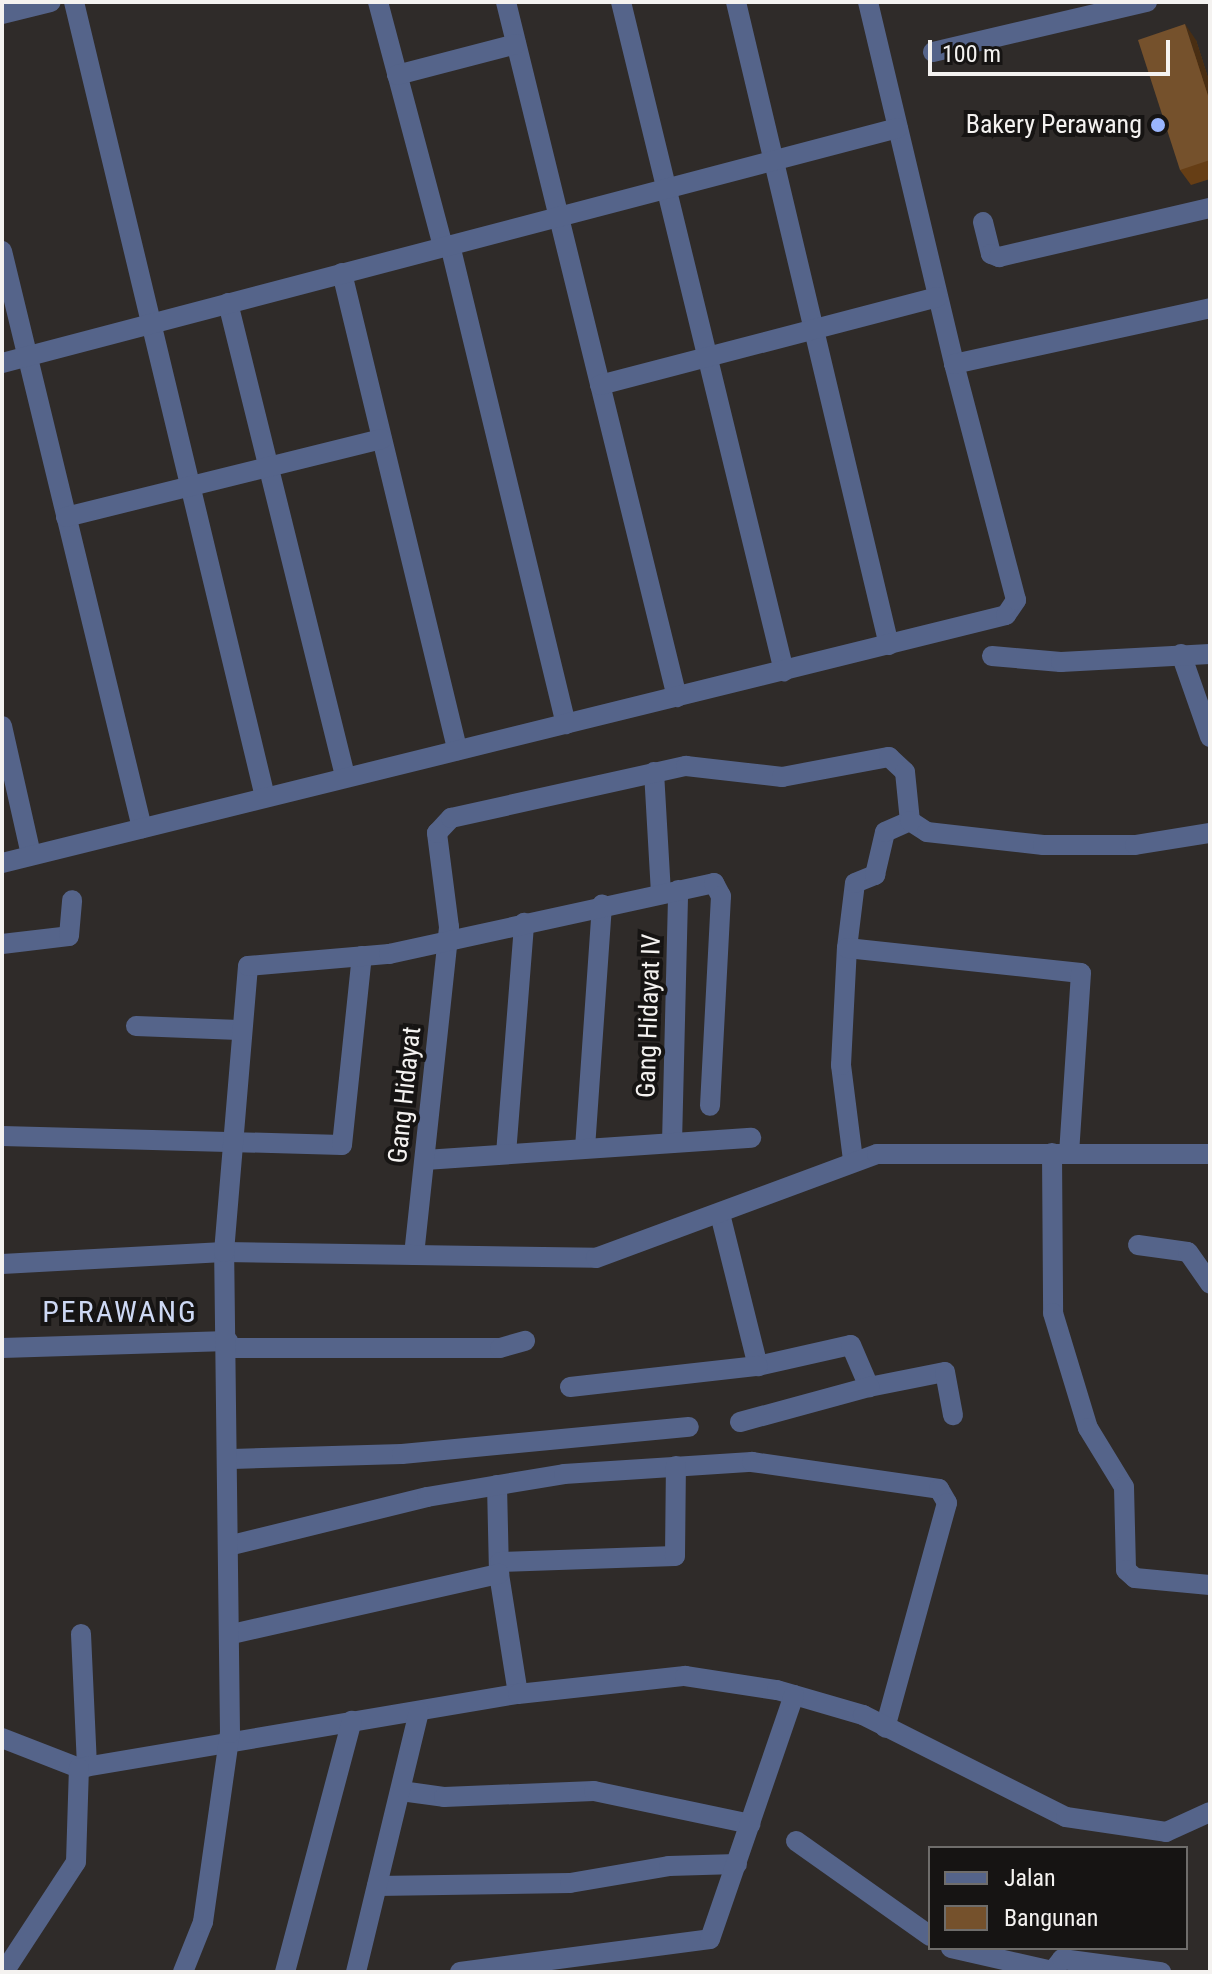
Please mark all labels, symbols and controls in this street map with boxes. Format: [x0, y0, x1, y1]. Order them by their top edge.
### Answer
scale bar [932, 24, 1174, 74]
text: 100 m [942, 40, 1001, 68]
place label: Bakery Perawang [966, 109, 1142, 141]
marker: Bakery Perawang [1149, 116, 1167, 134]
street label: Gang Hidayat IV [631, 933, 667, 1099]
street label: Gang Hidayat [382, 1025, 428, 1165]
district label: PERAWANG [42, 1294, 198, 1330]
legend [928, 1846, 1188, 1950]
text: Jalan [1004, 1864, 1056, 1892]
text: Bangunan [1004, 1904, 1098, 1932]

